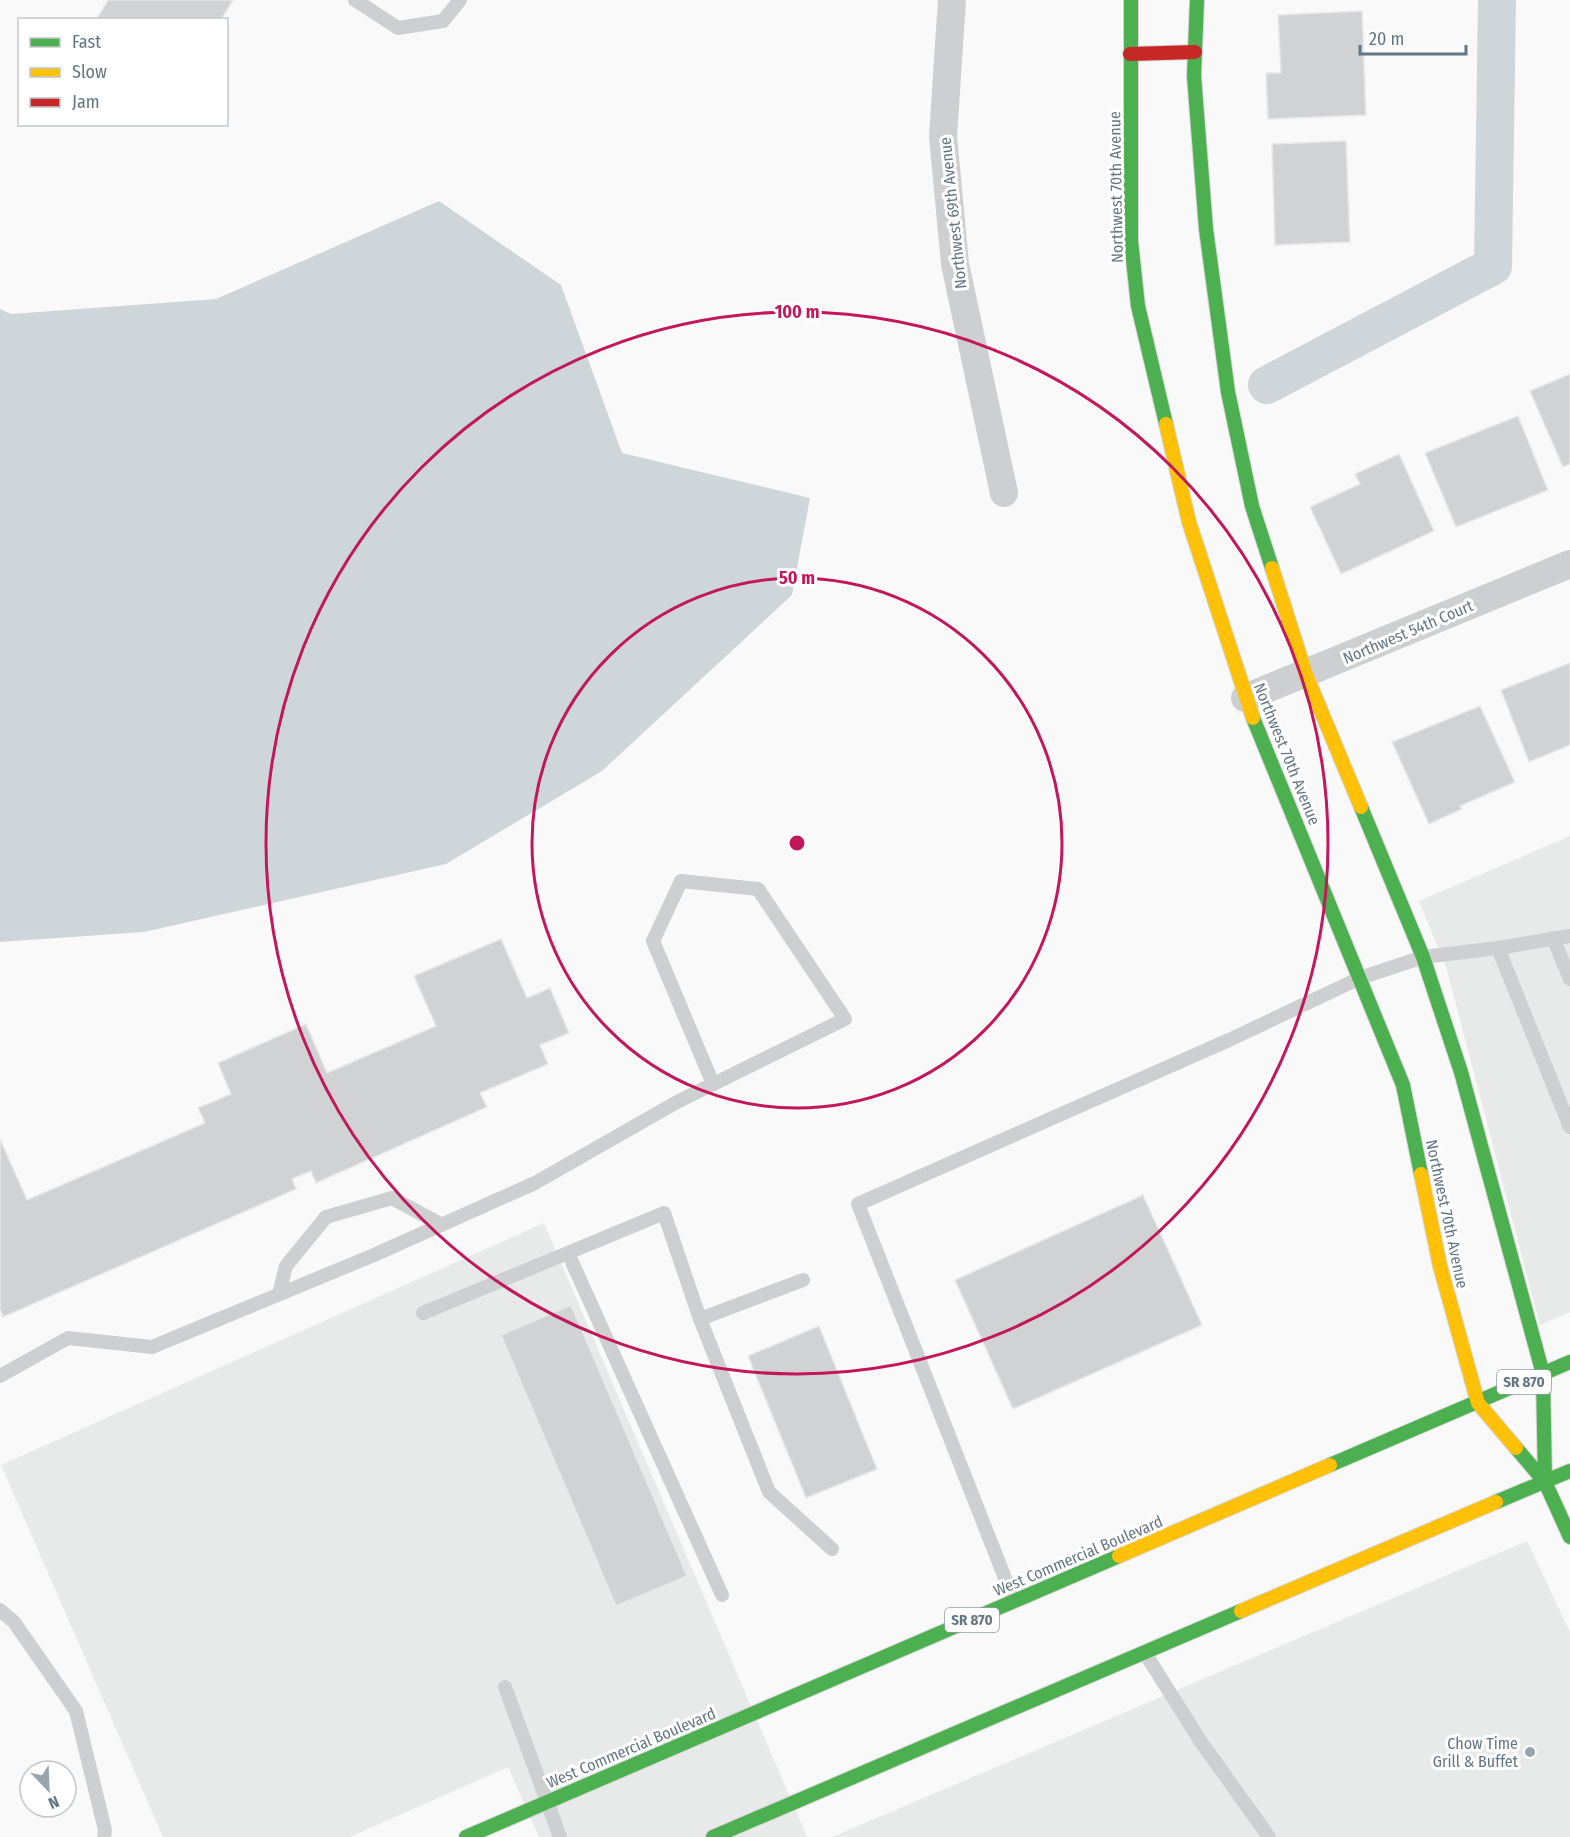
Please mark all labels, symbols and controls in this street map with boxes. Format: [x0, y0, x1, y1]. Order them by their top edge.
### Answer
legend [18, 18, 228, 126]
scale bar [1360, 18, 1466, 56]
text: 20 m [1369, 28, 1404, 50]
text: Fast [72, 31, 101, 53]
text: Slow [72, 61, 107, 83]
text: Jam [72, 91, 100, 113]
street label: Northwest 70th Avenue [1105, 111, 1127, 263]
street label: Northwest 69th Avenue [936, 136, 970, 290]
text: 100 m [775, 301, 819, 323]
text: 50 m [779, 567, 815, 589]
street label: Northwest 54th Court [1340, 596, 1477, 668]
street label: Northwest 70th Avenue [1250, 680, 1324, 828]
centre of rings [787, 833, 807, 853]
street label: Northwest 70th Avenue [1422, 1138, 1472, 1290]
road number: SR 870 [1497, 1370, 1551, 1394]
street label: West Commercial Boulevard [991, 1512, 1165, 1600]
road number: SR 870 [945, 1608, 999, 1632]
street label: West Commercial Boulevard [544, 1704, 718, 1792]
place label: Chow Time Grill & Buffet [1433, 1734, 1519, 1771]
marker: Chow Time Grill & Buffet [1523, 1745, 1537, 1759]
north arrow [18, 1759, 78, 1819]
text: N [46, 1792, 62, 1813]

